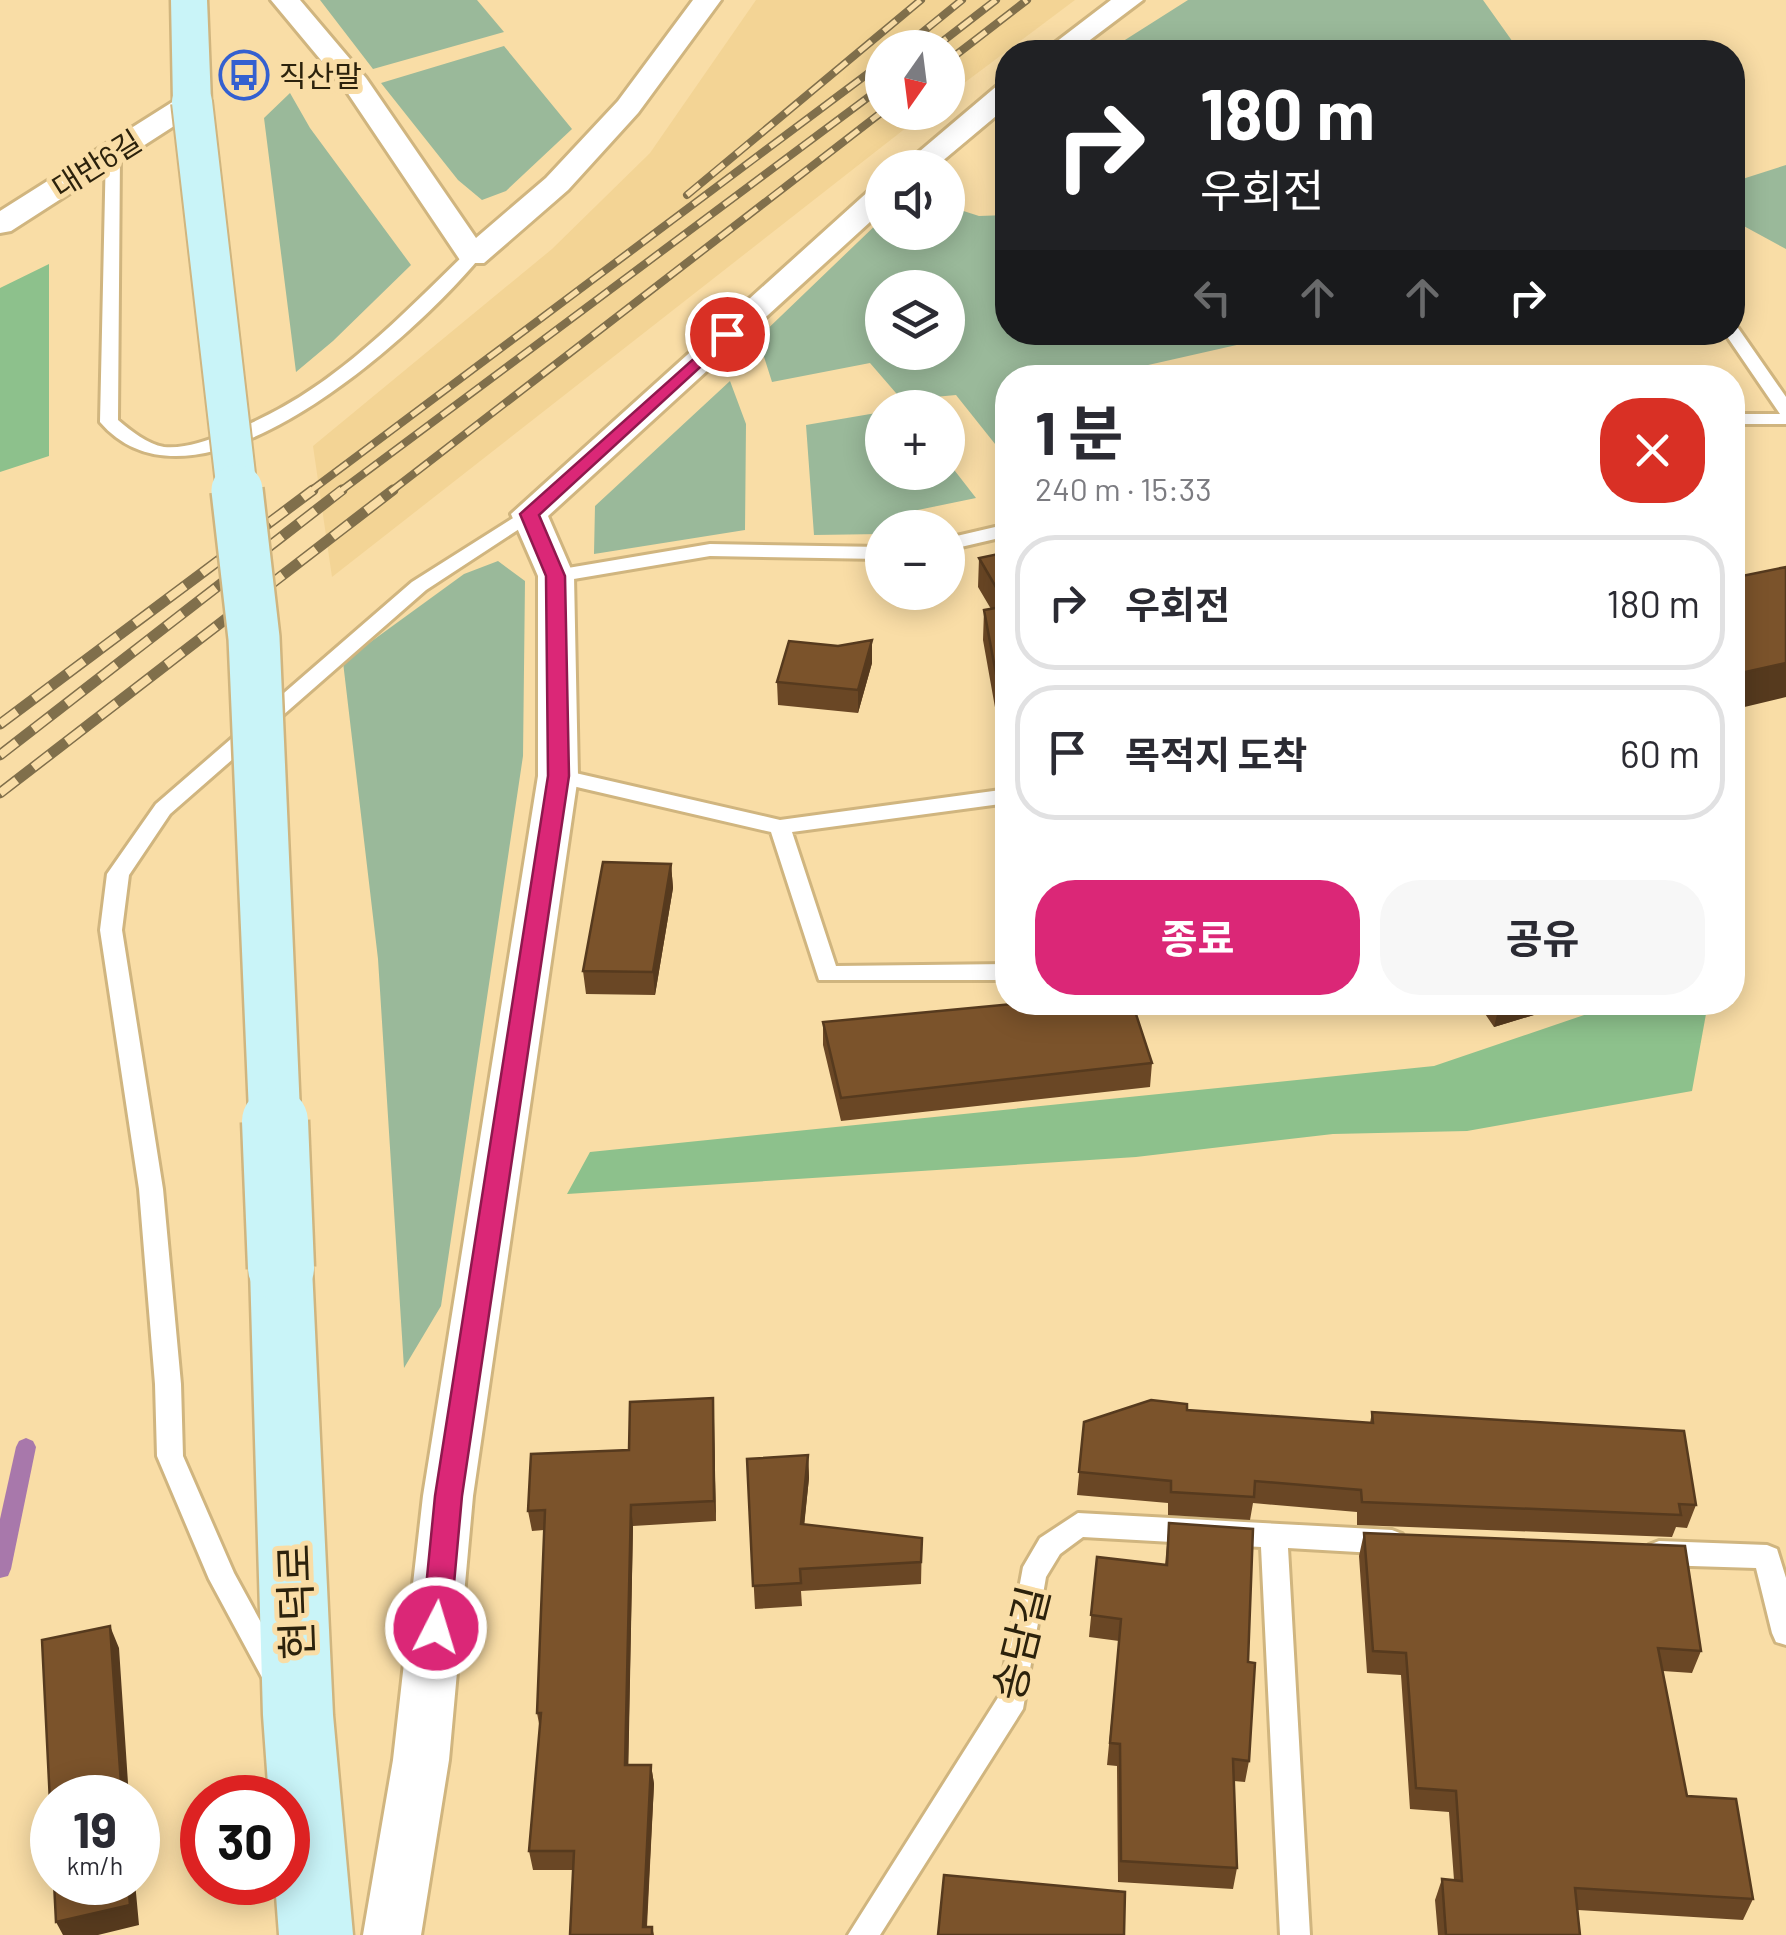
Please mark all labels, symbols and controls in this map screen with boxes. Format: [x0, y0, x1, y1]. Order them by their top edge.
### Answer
north arrow [865, 30, 965, 130]
map controls [865, 30, 965, 610]
bus stop icon: 직산말 [218, 49, 270, 101]
place label: 직산말 [279, 57, 362, 93]
text: 180 m [1200, 70, 1375, 154]
icon: right [1035, 80, 1165, 210]
street label: 대반6길 [45, 122, 147, 204]
button: sound [865, 150, 965, 250]
text: 우회전 [1200, 162, 1324, 216]
button: layers [865, 270, 965, 370]
icon: left [1185, 270, 1240, 325]
icon: ahead [1290, 270, 1345, 325]
icon: ahead [1395, 270, 1450, 325]
icon: right [1500, 270, 1555, 325]
pin [685, 292, 770, 377]
icon: arrive [700, 307, 755, 362]
button: + [865, 390, 965, 490]
text: 1 분 [1035, 395, 1123, 467]
button: close [1600, 398, 1705, 503]
text: 240 m · 15:33 [1035, 469, 1212, 507]
button: − [865, 510, 965, 610]
icon: right [1040, 575, 1095, 630]
text: 180 m [1606, 580, 1700, 626]
text: 우회전 [1125, 581, 1230, 627]
icon: arrive [1040, 725, 1095, 780]
text: 60 m [1620, 730, 1700, 776]
text: 목적지 도착 [1125, 731, 1307, 777]
button: 종료 [1035, 880, 1360, 995]
button: 공유 [1380, 880, 1705, 995]
street label: 현덕로 [267, 1543, 321, 1661]
position arrow [384, 1576, 488, 1680]
street label: 송담길 [981, 1581, 1057, 1705]
speed limit sign: 30 [180, 1775, 310, 1905]
text: 19 [73, 1798, 117, 1858]
text: km/h [67, 1850, 123, 1880]

